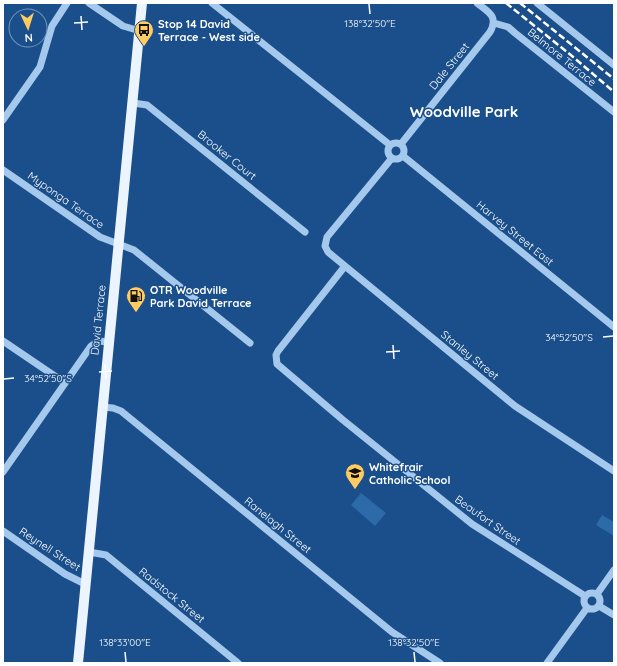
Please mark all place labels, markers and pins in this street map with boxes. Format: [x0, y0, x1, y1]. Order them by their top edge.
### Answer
place label: Stop 14 David Terrace - West side [158, 17, 260, 44]
bus stop icon: Stop 14 David Terrace - West side [133, 19, 155, 47]
place label: OTR Woodville Park David Terrace [150, 283, 252, 310]
fuel station icon: OTR Woodville Park David Terrace [125, 285, 147, 313]
place label: Whitefrair Catholic School [369, 460, 450, 487]
school or university icon: Whitefrair Catholic School [344, 462, 366, 490]

